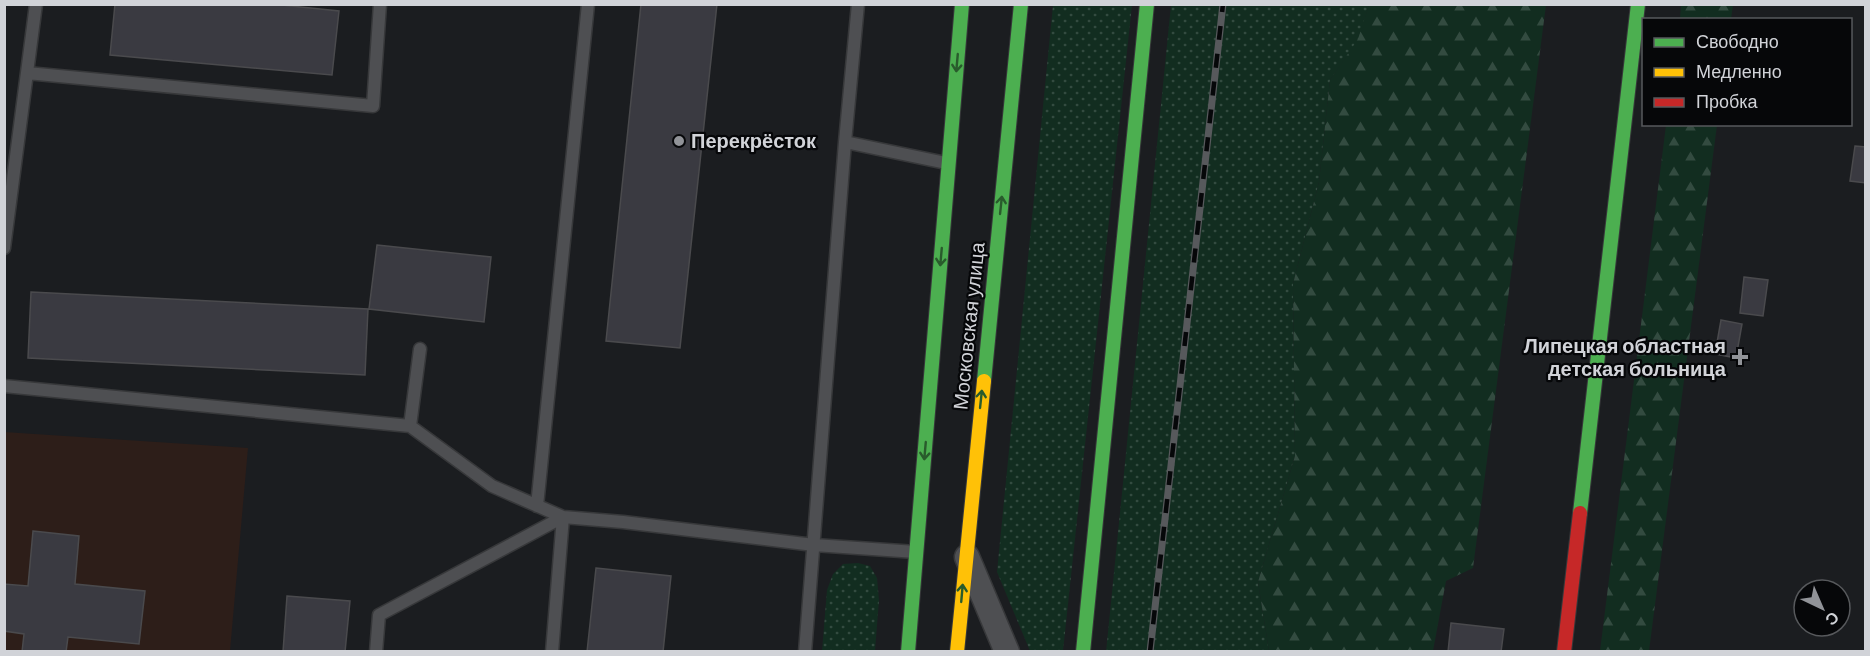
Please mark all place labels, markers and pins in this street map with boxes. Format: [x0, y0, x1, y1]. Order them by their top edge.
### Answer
place label: Перекрёсток [691, 128, 817, 152]
marker: Перекрёсток [672, 134, 686, 148]
place label: Липецкая областная детская больница [1524, 333, 1727, 380]
marker: Липецкая областная детская больница [1731, 348, 1749, 366]

